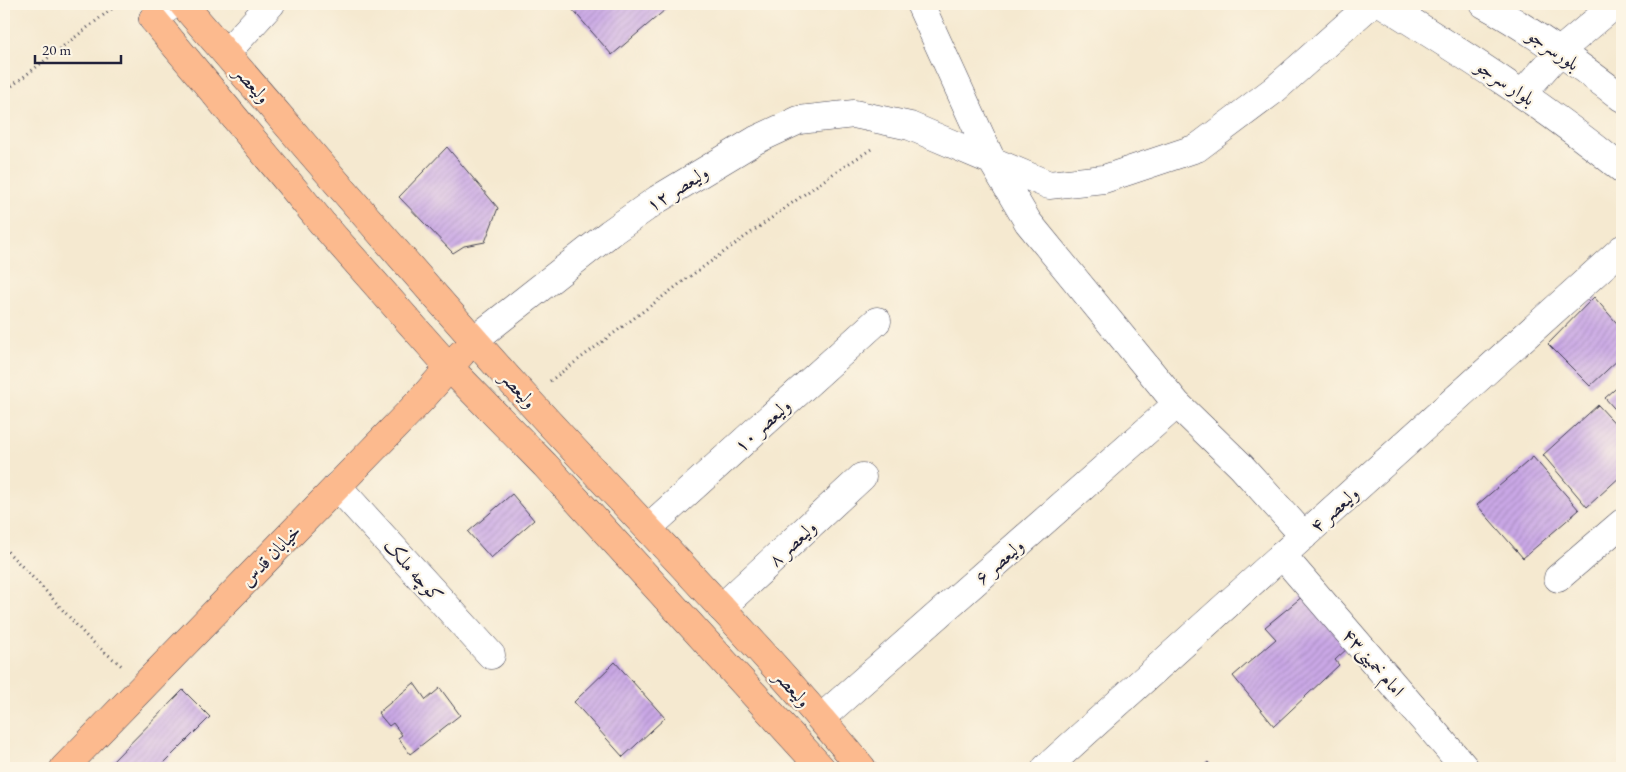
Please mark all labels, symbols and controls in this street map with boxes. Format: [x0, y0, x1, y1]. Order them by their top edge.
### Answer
street label: بلورسرجو [1521, 21, 1585, 76]
scale bar [35, 32, 121, 64]
text: 20 m [42, 40, 71, 59]
street label: بلوار سرجو [1470, 52, 1540, 111]
street label: ولیعصر [228, 58, 276, 109]
street label: ولیعصر ۱۲ [641, 160, 713, 217]
street label: ولیعصر [494, 364, 542, 414]
street label: ولیعصر ۱۰ [728, 393, 796, 458]
street label: ولیعصر ۴ [1305, 481, 1364, 538]
street label: ولیعصر ۸ [763, 515, 822, 572]
street label: خیابان قدس [234, 519, 306, 592]
street label: کوچه ملک [378, 533, 449, 608]
street label: ولیعصر ۶ [969, 533, 1029, 590]
street label: امام خمینی۴۳ [1334, 623, 1410, 704]
street label: ولیعصر [768, 663, 816, 713]

